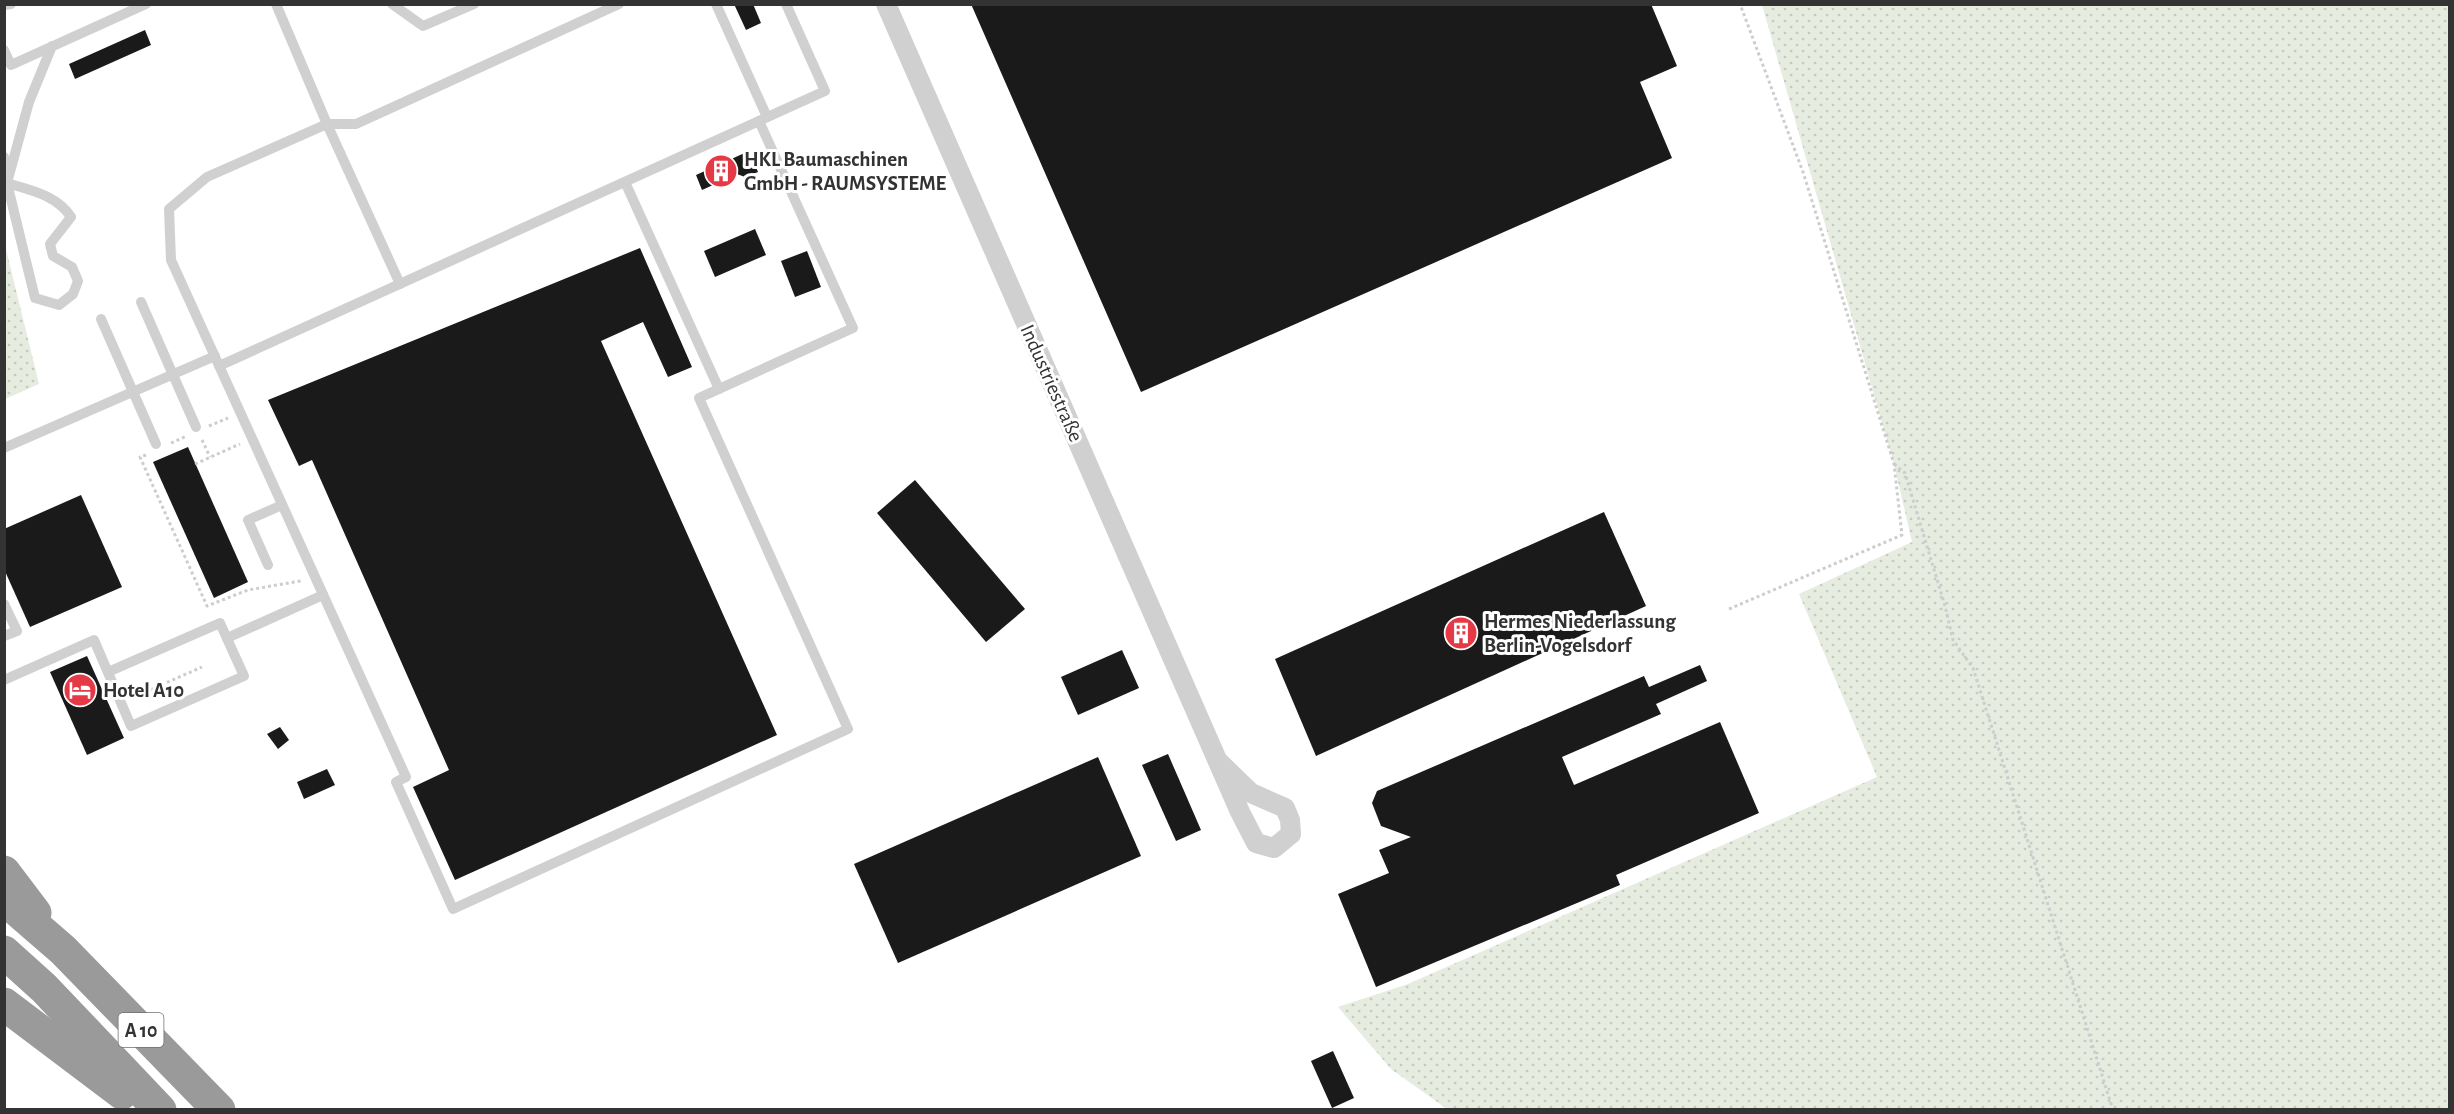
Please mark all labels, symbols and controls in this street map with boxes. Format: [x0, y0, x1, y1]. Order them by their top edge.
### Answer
place label: HKL Baumaschinen GmbH - RAUMSYSTEME [744, 149, 947, 194]
building icon: HKL Baumaschinen GmbH - RAUMSYSTEME [703, 153, 739, 189]
street label: Industriestraße [1016, 321, 1087, 445]
place label: Hermes Niederlassung Berlin-Vogelsdorf [1484, 611, 1676, 656]
building icon: Hermes Niederlassung Berlin-Vogelsdorf [1443, 615, 1479, 651]
hotel icon: Hotel A10 [62, 672, 98, 708]
place label: Hotel A10 [103, 680, 184, 701]
road number: A 10 [118, 1013, 164, 1047]

